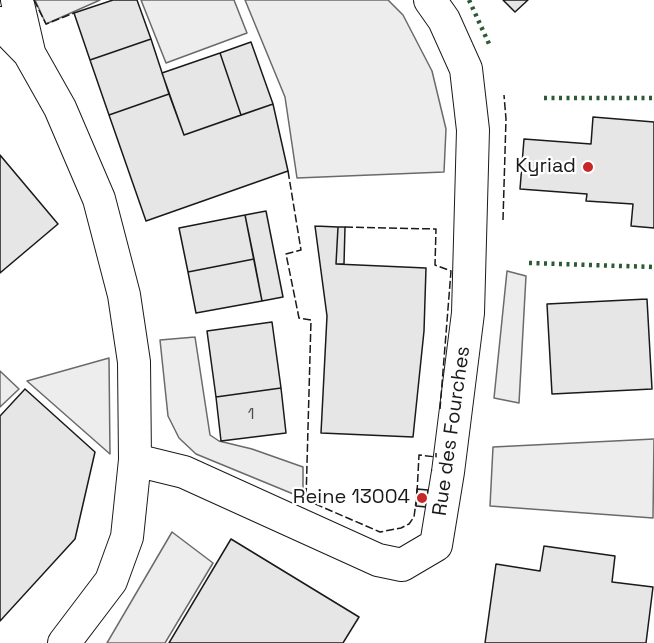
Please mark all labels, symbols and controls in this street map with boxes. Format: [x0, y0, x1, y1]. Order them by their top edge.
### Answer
place label: Kyriad [515, 155, 576, 179]
marker: Kyriad [581, 160, 595, 174]
street label: Rue des Fourches [428, 345, 476, 517]
house number: 1 [248, 405, 254, 425]
place label: Reine 13004 [293, 486, 410, 510]
marker: Reine 13004 [415, 491, 429, 505]

